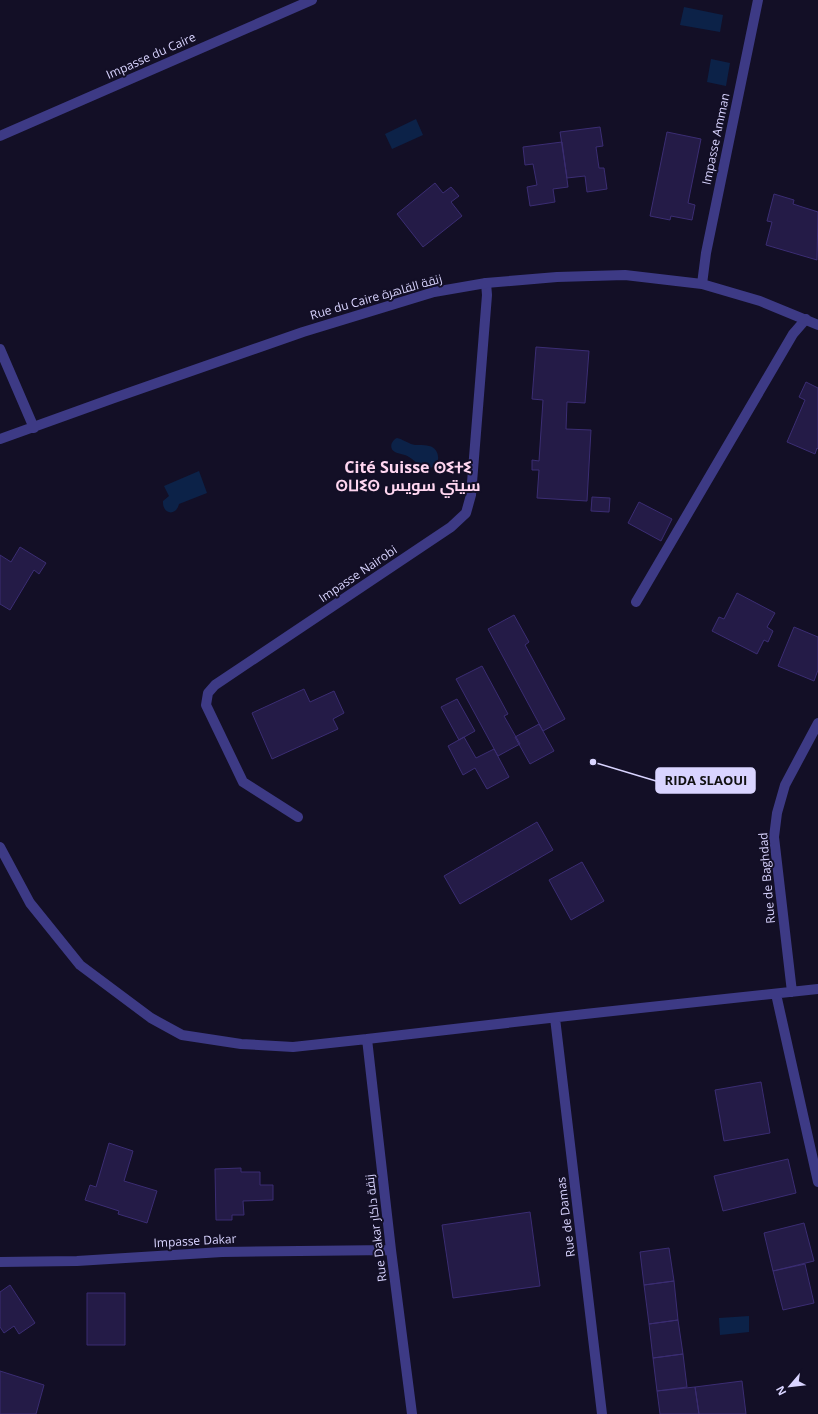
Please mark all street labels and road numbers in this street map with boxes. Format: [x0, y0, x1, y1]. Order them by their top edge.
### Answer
street label: Impasse du Caire [103, 28, 199, 83]
street label: Impasse Amman [697, 91, 734, 186]
street label: Rue du Caire زنقة القاهرة [308, 270, 444, 323]
street label: Impasse Nairobi [315, 541, 400, 606]
street label: Rue de Baghdad [754, 832, 779, 924]
street label: Rue Dakar زنقة داكار [360, 1173, 391, 1283]
street label: Rue de Damas [552, 1176, 579, 1258]
street label: Impasse Dakar [153, 1230, 237, 1251]

